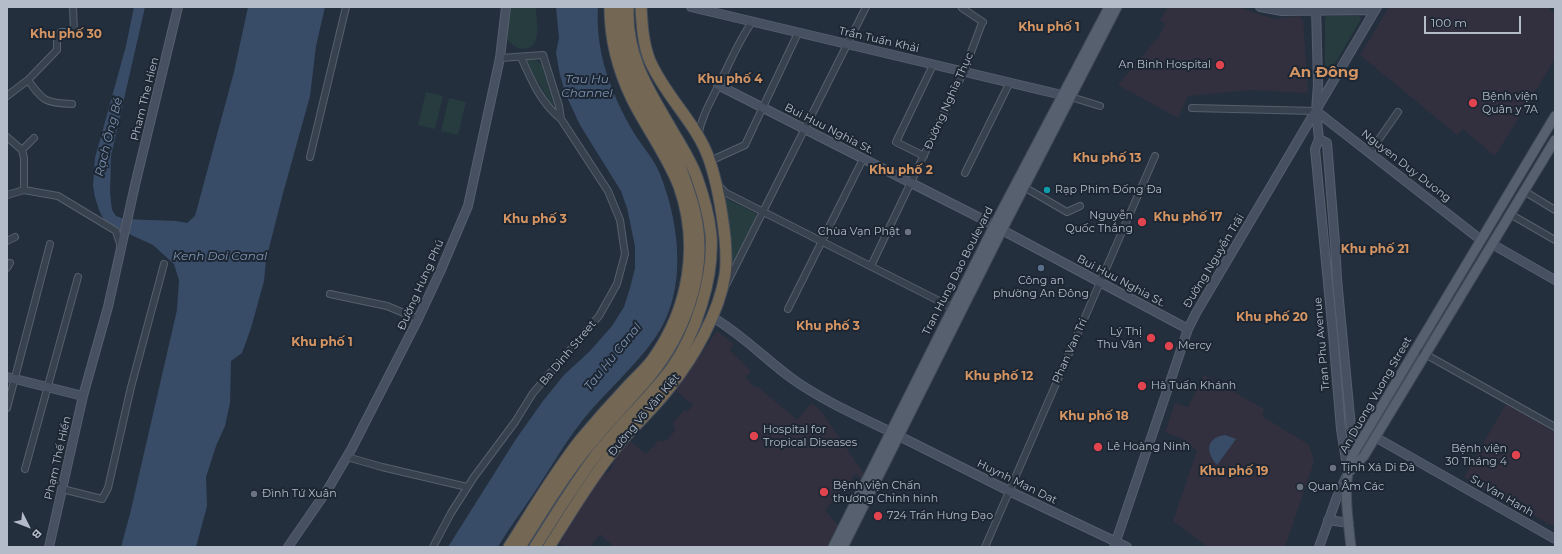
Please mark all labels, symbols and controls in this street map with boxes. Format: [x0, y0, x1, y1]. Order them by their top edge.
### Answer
scale bar [1426, 8, 1523, 34]
text: 100 m [1431, 15, 1467, 30]
district label: Khu phố 1 [1018, 20, 1080, 34]
street label: Trần Tuấn Khải [838, 24, 920, 56]
district label: Khu phố 30 [30, 27, 102, 41]
street label: Đường Nghĩa Thục [922, 50, 976, 152]
street label: Pham The Hien [128, 56, 162, 142]
place label: An Binh Hospital [1119, 58, 1211, 72]
marker: An Binh Hospital [1214, 59, 1226, 71]
district label: An Đông [1289, 64, 1359, 82]
water label: Tau Hu Channel [561, 72, 613, 100]
district label: Khu phố 4 [698, 72, 762, 86]
place label: Bệnh viện Quân y 7A [1482, 90, 1538, 116]
water label: Rạch Ông Bé [92, 96, 126, 178]
marker: Bệnh viện Quân y 7A [1467, 97, 1479, 109]
street label: Bui Huu Nghia St. [782, 101, 876, 157]
street label: Nguyen Duy Duong [1359, 127, 1453, 205]
district label: Khu phố 13 [1073, 151, 1141, 165]
district label: Khu phố 2 [869, 163, 933, 177]
place label: Rạp Phim Đống Đa [1055, 183, 1162, 197]
marker: Rạp Phim Đống Đa [1042, 185, 1052, 195]
street label: Tran Hung Dao Boulevard [920, 205, 996, 337]
place label: Nguyễn Quốc Thắng [1065, 209, 1133, 235]
district label: Khu phố 17 [1154, 210, 1222, 224]
district label: Khu phố 3 [503, 212, 567, 226]
street label: Đường Nguyễn Trãi [1181, 212, 1247, 310]
marker: Nguyễn Quốc Thắng [1136, 216, 1148, 228]
place label: Chùa Vạn Phật [818, 225, 900, 239]
marker: Chùa Vạn Phật [903, 227, 913, 237]
street label: Đường Hưng Phú [395, 238, 447, 332]
district label: Khu phố 21 [1341, 242, 1409, 256]
water label: Kenh Doi Canal [173, 249, 267, 263]
street label: Bui Huu Nghia St. [1075, 252, 1167, 310]
marker: Công an phường An Đông [1036, 263, 1046, 273]
place label: Công an phường An Đông [993, 274, 1089, 300]
street label: Tran Phu Avenue [1311, 297, 1333, 391]
district label: Khu phố 20 [1236, 310, 1308, 324]
street label: Phan Van Tri [1050, 317, 1090, 385]
street label: Ba Dinh Street [537, 318, 599, 388]
district label: Khu phố 3 [796, 319, 860, 333]
water label: Tau Hu Canal [581, 320, 645, 394]
place label: Lý Thị Thu Vân [1097, 325, 1142, 351]
marker: Lý Thị Thu Vân [1145, 332, 1157, 344]
street label: An Duong Vuong Street [1337, 334, 1415, 456]
district label: Khu phố 1 [291, 335, 353, 349]
place label: Mercy [1178, 339, 1212, 353]
marker: Mercy [1163, 340, 1175, 352]
district label: Khu phố 12 [965, 369, 1033, 383]
street label: Đường Võ Văn Kiệt [606, 371, 682, 459]
place label: Hà Tuấn Khánh [1151, 379, 1236, 393]
marker: Hà Tuấn Khánh [1136, 380, 1148, 392]
district label: Khu phố 18 [1059, 409, 1129, 423]
street label: Phạm Thế Hiển [42, 415, 74, 501]
place label: Hospital for Tropical Diseases [763, 423, 857, 449]
marker: Hospital for Tropical Diseases [748, 430, 760, 442]
place label: Lê Hoàng Ninh [1107, 440, 1190, 454]
marker: Lê Hoàng Ninh [1092, 441, 1104, 453]
place label: Bệnh viện 30 Tháng 4 [1445, 442, 1507, 468]
marker: Bệnh viện 30 Tháng 4 [1510, 449, 1522, 461]
street label: Huynh Man Dat [975, 457, 1059, 507]
place label: Tịnh Xá Di Đà [1341, 461, 1415, 475]
marker: Tịnh Xá Di Đà [1328, 463, 1338, 473]
district label: Khu phố 19 [1199, 464, 1269, 478]
street label: Su Van Hanh [1468, 472, 1536, 520]
place label: Bệnh viện Chấn thương Chỉnh hình [833, 479, 938, 505]
place label: Quan Âm Các [1308, 480, 1384, 494]
marker: Quan Âm Các [1295, 482, 1305, 492]
marker: Bệnh viện Chấn thương Chỉnh hình [818, 486, 830, 498]
place label: Đình Tứ Xuân [262, 487, 337, 501]
marker: Đình Tứ Xuân [249, 489, 259, 499]
north arrow [8, 506, 48, 546]
place label: 724 Trần Hưng Đạo [887, 509, 993, 523]
marker: 724 Trần Hưng Đạo [872, 510, 884, 522]
text: B [29, 526, 45, 542]

